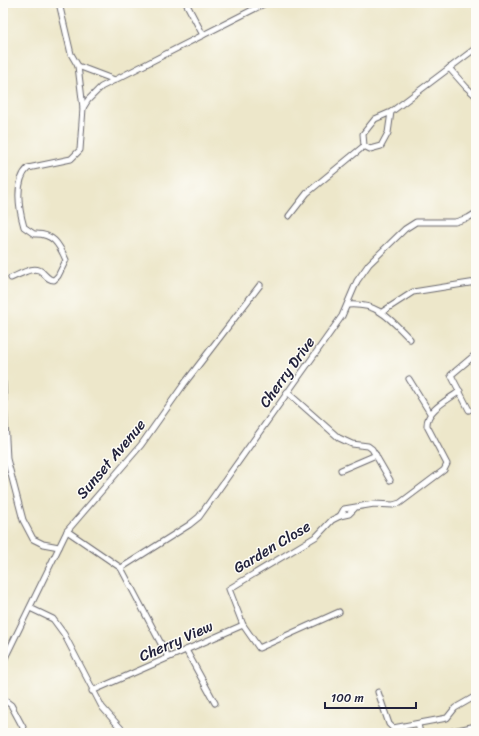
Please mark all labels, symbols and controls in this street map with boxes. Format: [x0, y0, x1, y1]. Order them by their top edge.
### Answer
street label: Cherry Drive [252, 331, 322, 413]
street label: Sunset Avenue [70, 413, 153, 505]
street label: Garden Close [228, 513, 316, 580]
street label: Cherry View [135, 613, 218, 669]
scale bar [325, 684, 416, 710]
text: 100 m [331, 687, 364, 709]

